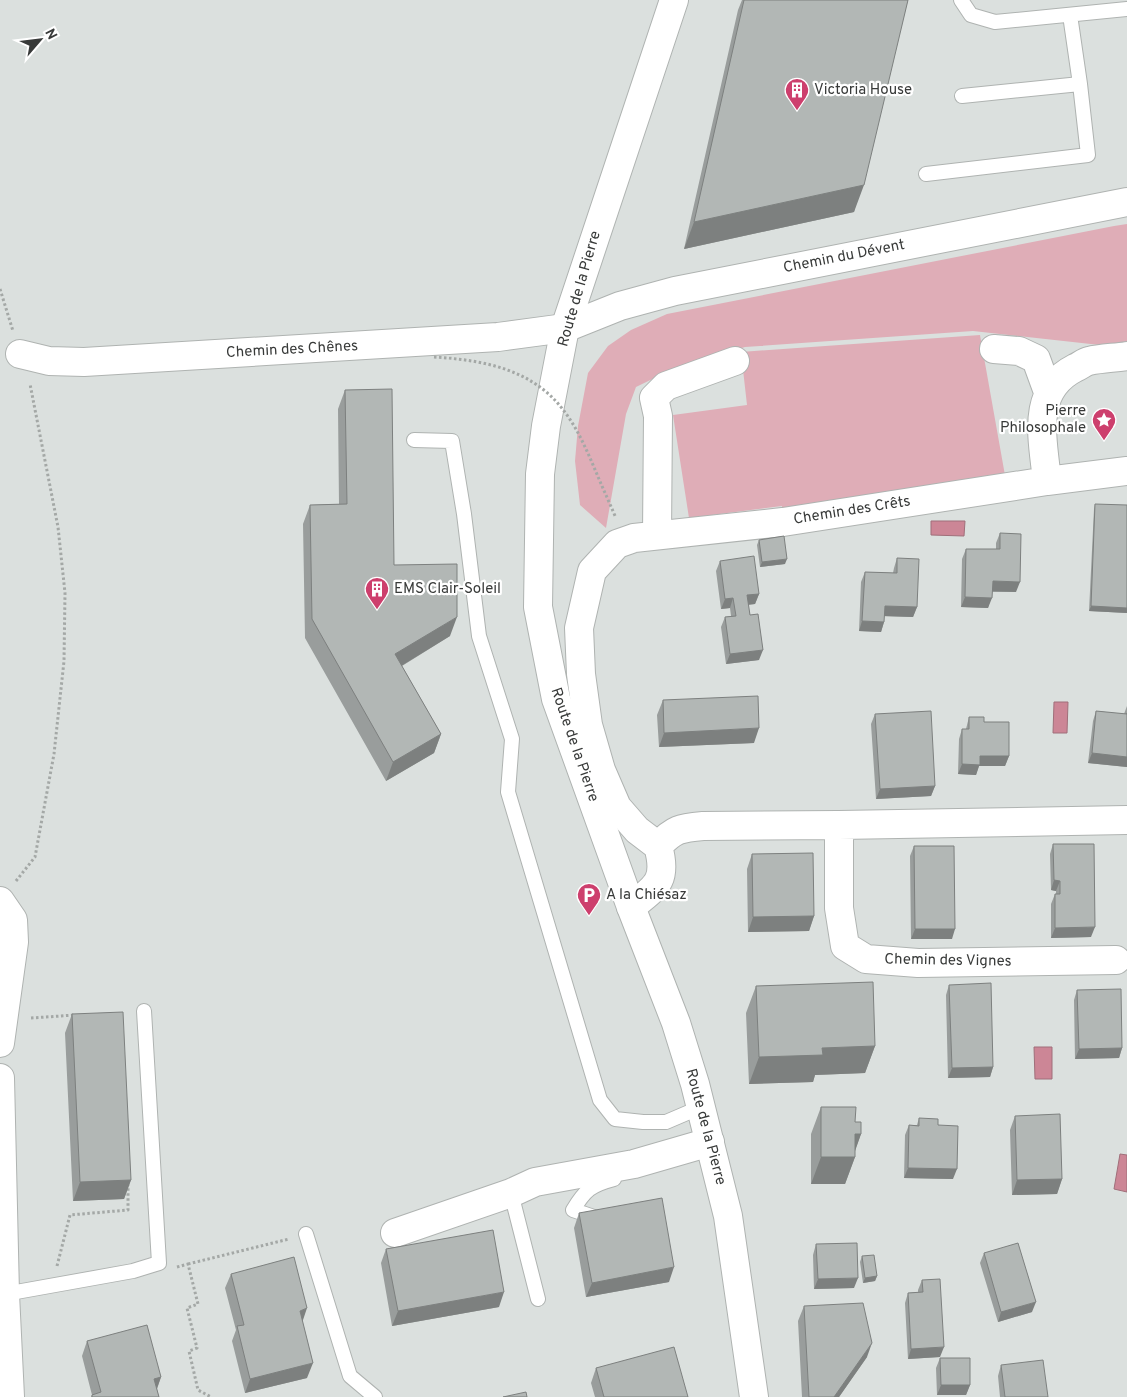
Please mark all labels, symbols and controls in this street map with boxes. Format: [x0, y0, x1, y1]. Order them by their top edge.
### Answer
north arrow [15, 15, 65, 65]
text: N [40, 26, 60, 43]
building icon: Victoria House [784, 77, 810, 111]
place label: Victoria House [814, 81, 912, 100]
street label: Route de la Pierre [554, 229, 606, 349]
street label: Chemin du Dévent [782, 236, 906, 278]
street label: Chemin des Chênes [226, 337, 358, 363]
place label: Pierre Philosophale [1000, 402, 1086, 438]
place icon: Pierre Philosophale [1091, 407, 1117, 441]
street label: Chemin des Crêts [792, 492, 912, 530]
building icon: EMS Clair-Soleil [364, 576, 390, 610]
place label: EMS Clair-Soleil [394, 580, 501, 599]
street label: Route de la Pierre [546, 685, 602, 805]
parking icon: A la Chiésaz [576, 882, 602, 916]
place label: A la Chiésaz [606, 886, 687, 905]
street label: Chemin des Vignes [884, 950, 1012, 972]
street label: Route de la Pierre [680, 1067, 730, 1187]

